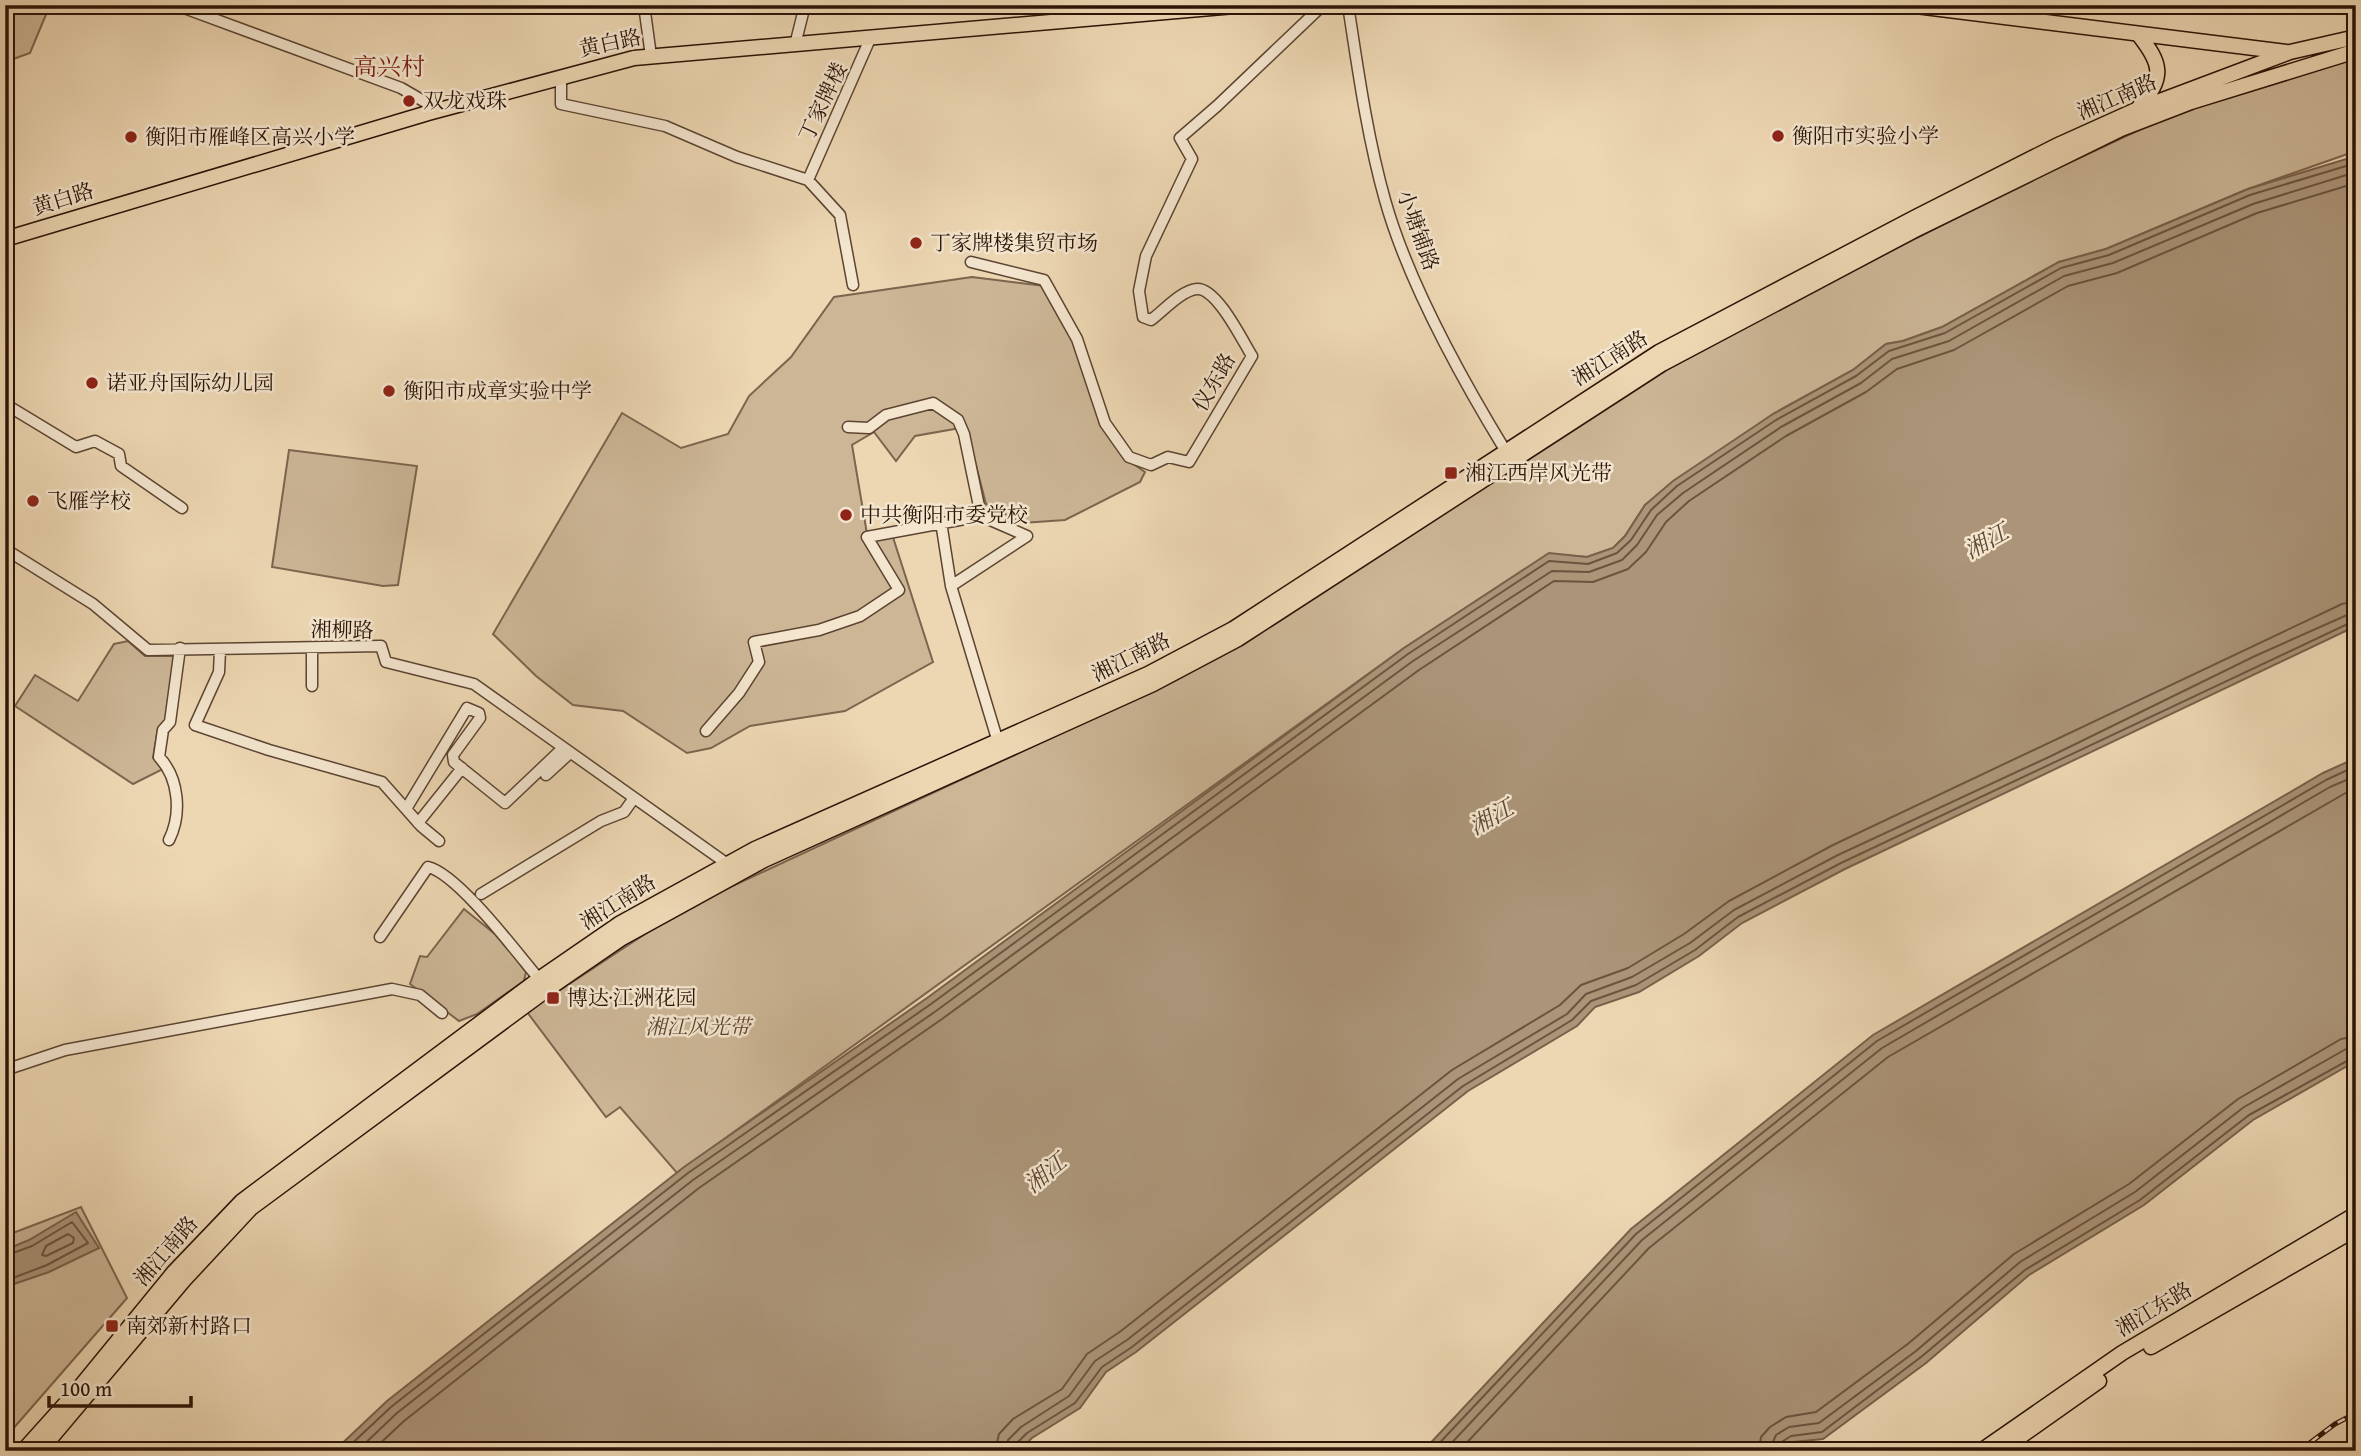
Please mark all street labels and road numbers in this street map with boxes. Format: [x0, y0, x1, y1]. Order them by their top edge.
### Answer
street label: 黄白路 [576, 21, 644, 64]
street label: 丁家牌楼 [791, 57, 854, 146]
street label: 湘江南路 [2072, 66, 2162, 127]
street label: 黄白路 [28, 174, 98, 223]
street label: 小塘铺路 [1390, 185, 1447, 275]
street label: 湘江南路 [1566, 322, 1654, 393]
street label: 仪东路 [1184, 347, 1243, 417]
street label: 湘柳路 [310, 613, 374, 646]
street label: 湘江南路 [1086, 624, 1175, 689]
street label: 湘江南路 [574, 866, 662, 937]
street label: 湘江南路 [126, 1209, 205, 1293]
street label: 湘江东路 [2110, 1274, 2198, 1343]

